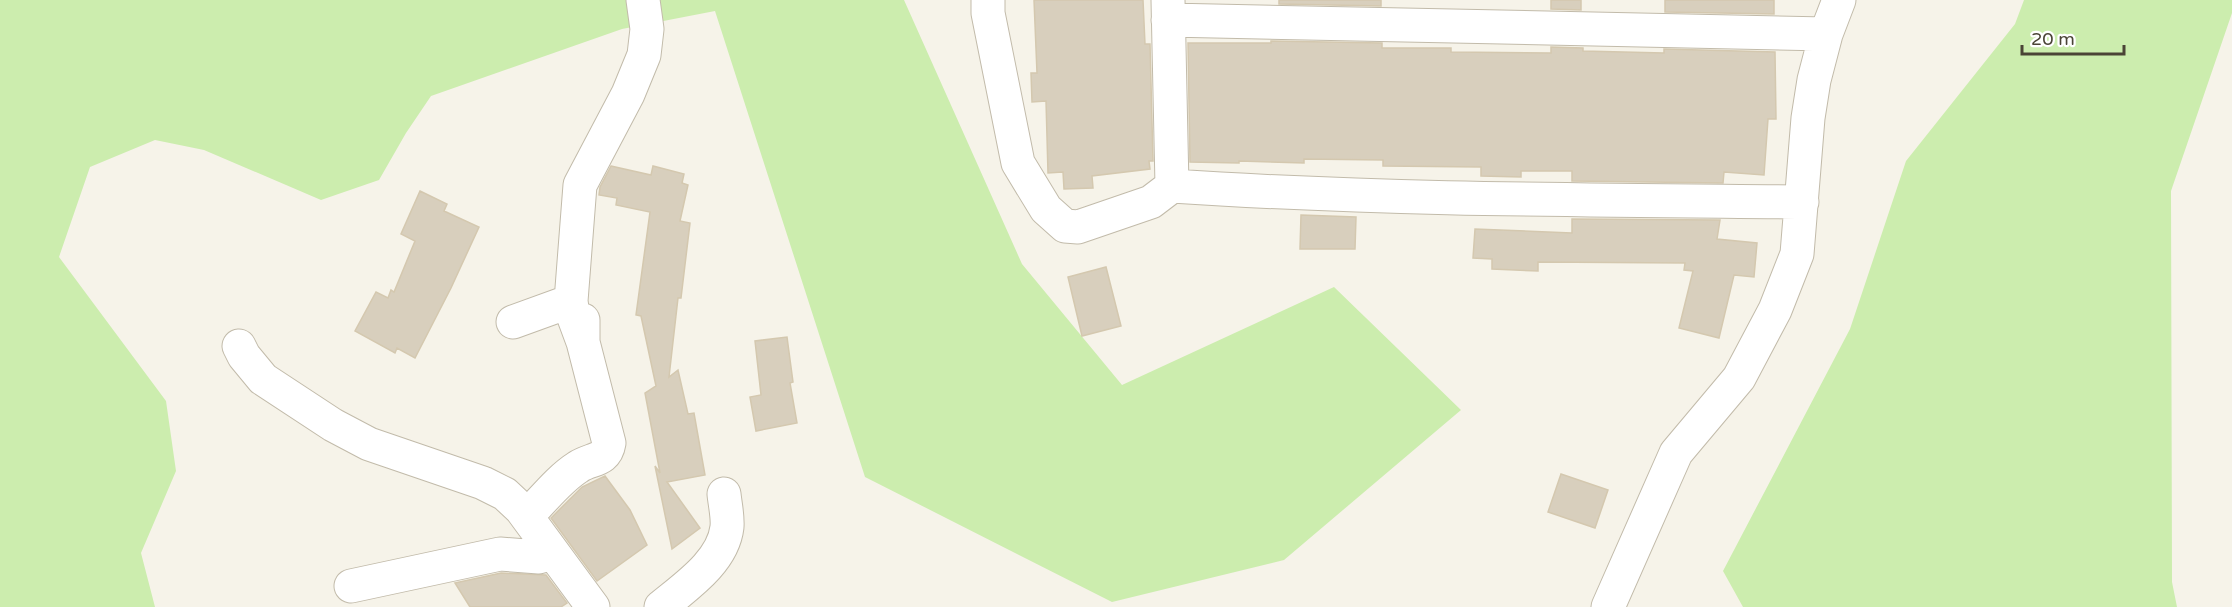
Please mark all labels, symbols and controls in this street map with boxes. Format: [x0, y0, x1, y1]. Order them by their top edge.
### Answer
scale bar [2022, 18, 2124, 56]
text: 20 m [2031, 28, 2075, 50]

